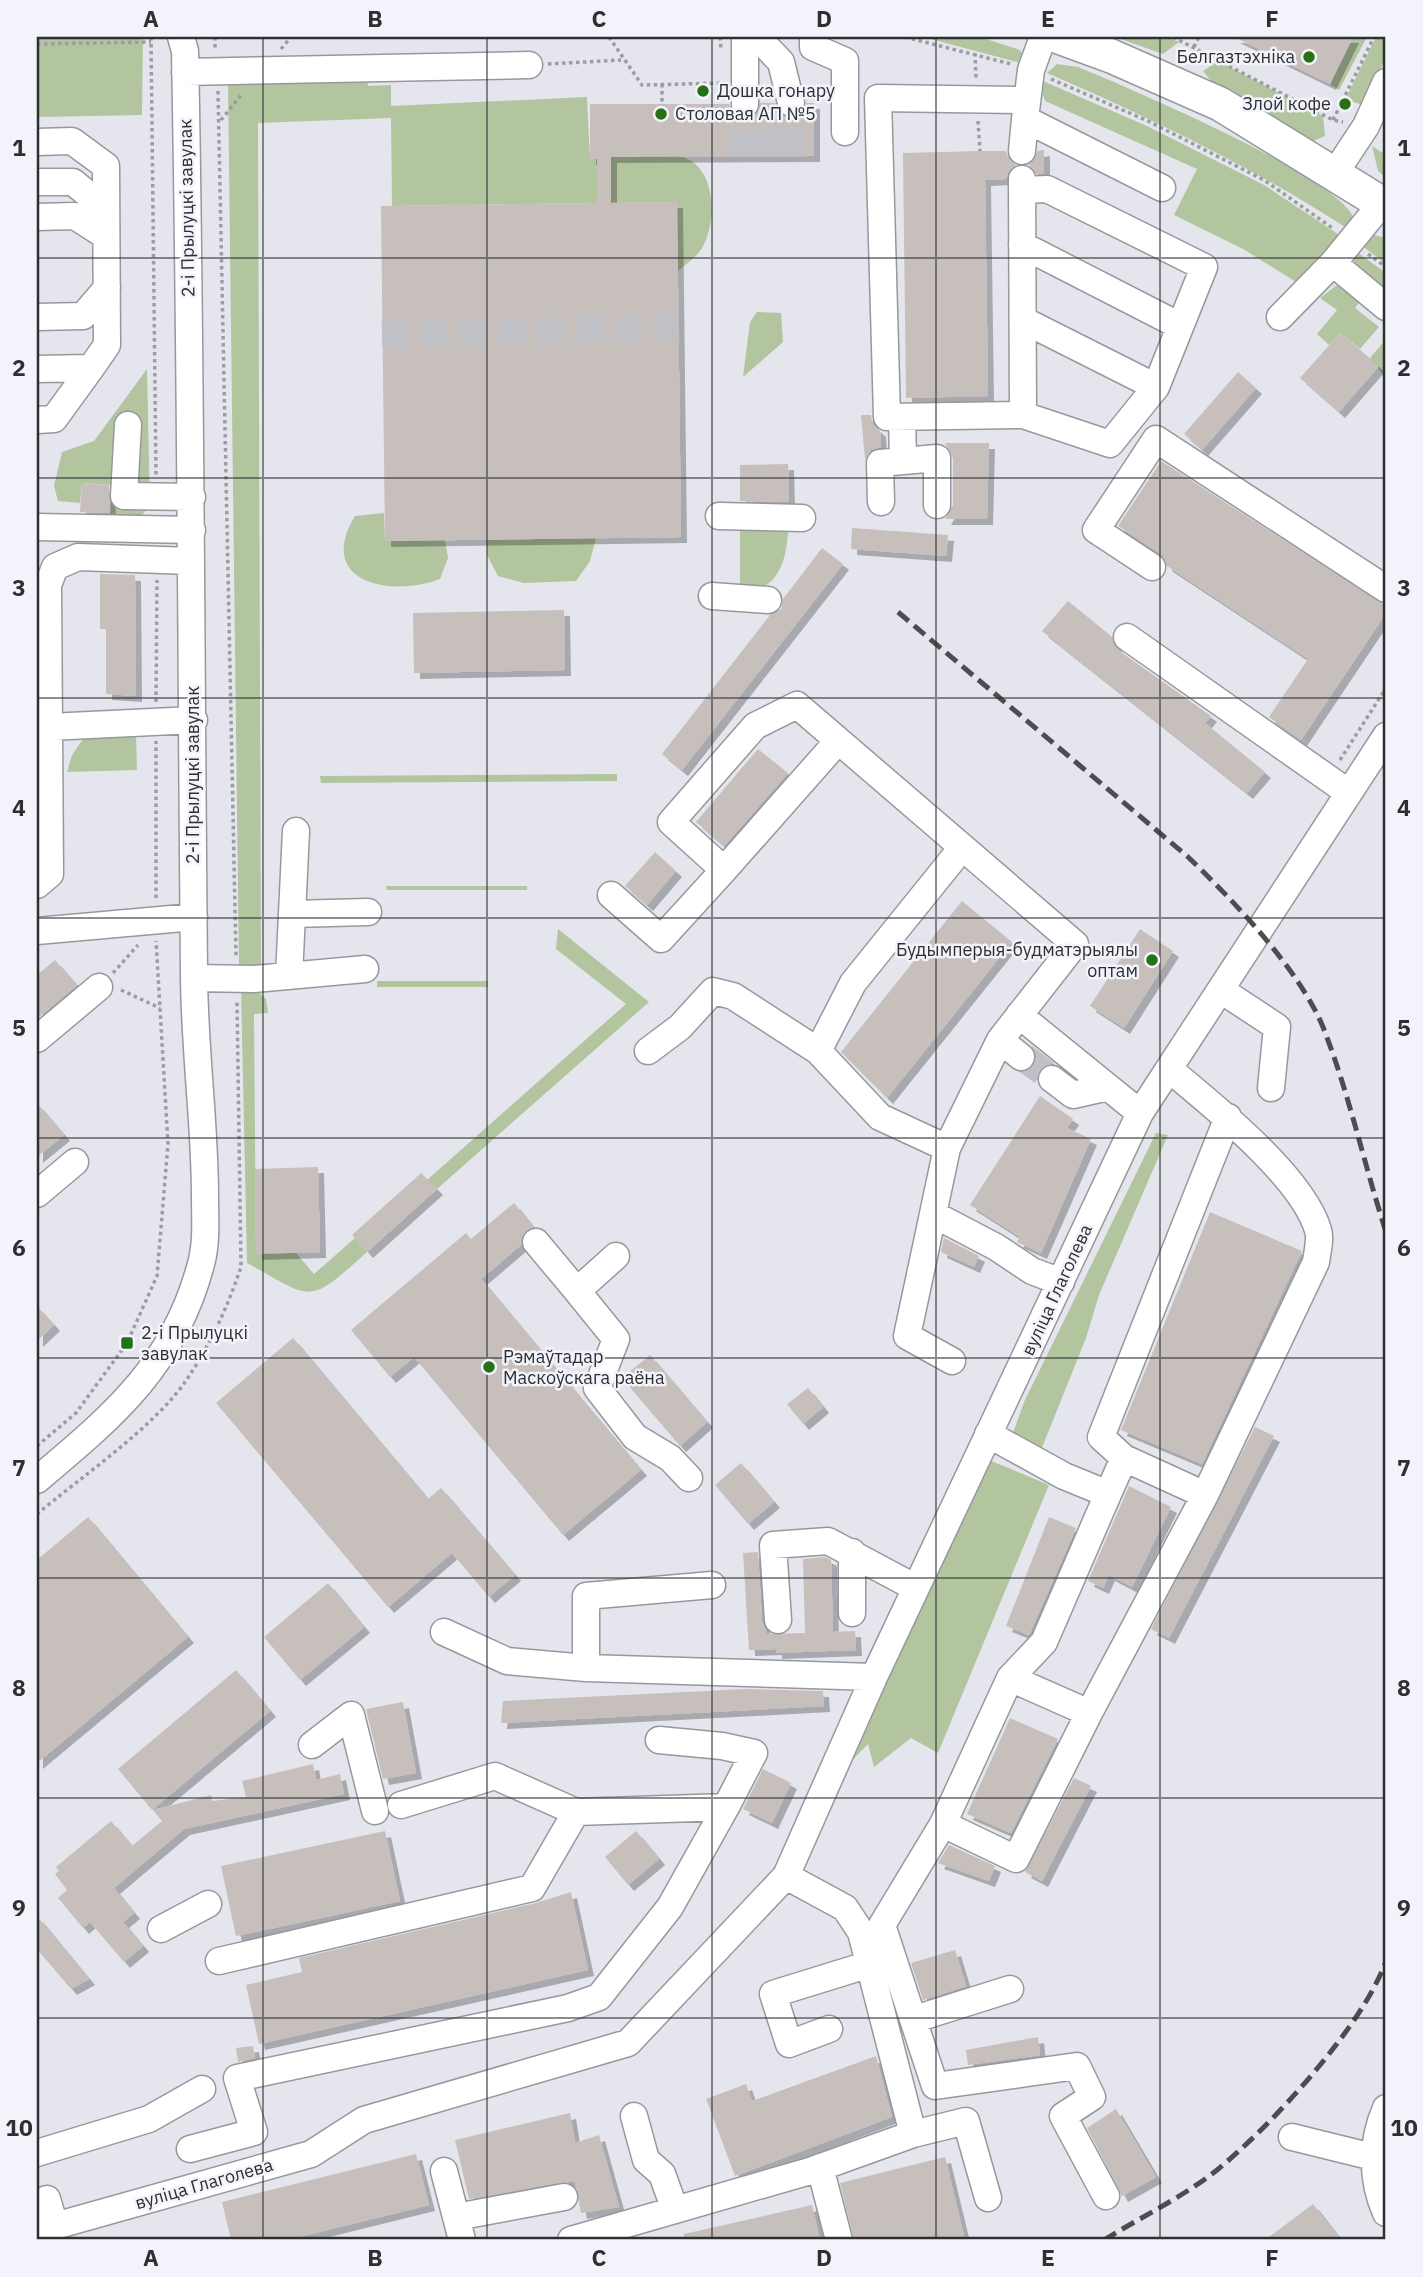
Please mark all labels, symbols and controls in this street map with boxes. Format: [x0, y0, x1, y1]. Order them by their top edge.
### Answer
text: A [143, 3, 159, 33]
text: B [367, 3, 383, 33]
text: C [592, 3, 607, 33]
text: D [816, 3, 832, 33]
text: E [1041, 3, 1055, 33]
text: F [1265, 3, 1279, 33]
place label: Белгазтэхніка [1177, 45, 1295, 68]
marker: Белгазтэхніка [1301, 49, 1317, 65]
place label: Дошка гонару [717, 79, 835, 102]
marker: Дошка гонару [695, 83, 711, 99]
place label: Злой кофе [1242, 92, 1331, 115]
marker: Злой кофе [1337, 96, 1353, 112]
place label: Столовая АП №5 [675, 102, 816, 125]
marker: Столовая АП №5 [653, 106, 669, 122]
street label: 2-і Прылуцкі завулак [173, 119, 200, 297]
text: 1 [12, 132, 26, 162]
text: 1 [1397, 132, 1411, 162]
text: 2 [12, 352, 26, 382]
text: 2 [1397, 352, 1411, 382]
text: 3 [12, 572, 26, 602]
text: 3 [1397, 572, 1411, 602]
street label: 2-і Прылуцкі завулак [181, 686, 204, 864]
text: 4 [12, 792, 26, 822]
text: 4 [1397, 792, 1411, 822]
place label: Будымперыя-будматэрыялы оптам [896, 938, 1138, 982]
marker: Будымперыя-будматэрыялы оптам [1144, 952, 1160, 968]
text: 5 [12, 1012, 26, 1042]
text: 5 [1397, 1012, 1411, 1042]
street label: вуліца Глаголева [1016, 1220, 1097, 1359]
text: 6 [12, 1232, 26, 1262]
text: 6 [1397, 1232, 1411, 1262]
place label: 2-і Прылуцкі завулак [141, 1321, 248, 1365]
marker: 2-і Прылуцкі завулак [119, 1335, 135, 1351]
place label: Рэмаўтадар Маскоўскага раёна [503, 1345, 665, 1389]
marker: Рэмаўтадар Маскоўскага раёна [481, 1359, 497, 1375]
text: 7 [12, 1452, 26, 1482]
text: 7 [1397, 1452, 1411, 1482]
text: 8 [12, 1672, 26, 1702]
text: 8 [1397, 1672, 1411, 1702]
text: 9 [12, 1892, 26, 1922]
text: 9 [1397, 1892, 1411, 1922]
text: 10 [5, 2112, 33, 2142]
text: 10 [1390, 2112, 1418, 2142]
street label: вуліца Глаголева [132, 2153, 276, 2214]
text: A [143, 2242, 159, 2272]
text: B [367, 2242, 383, 2272]
text: C [592, 2242, 607, 2272]
text: D [816, 2242, 832, 2272]
text: E [1041, 2242, 1055, 2272]
text: F [1265, 2242, 1279, 2272]

